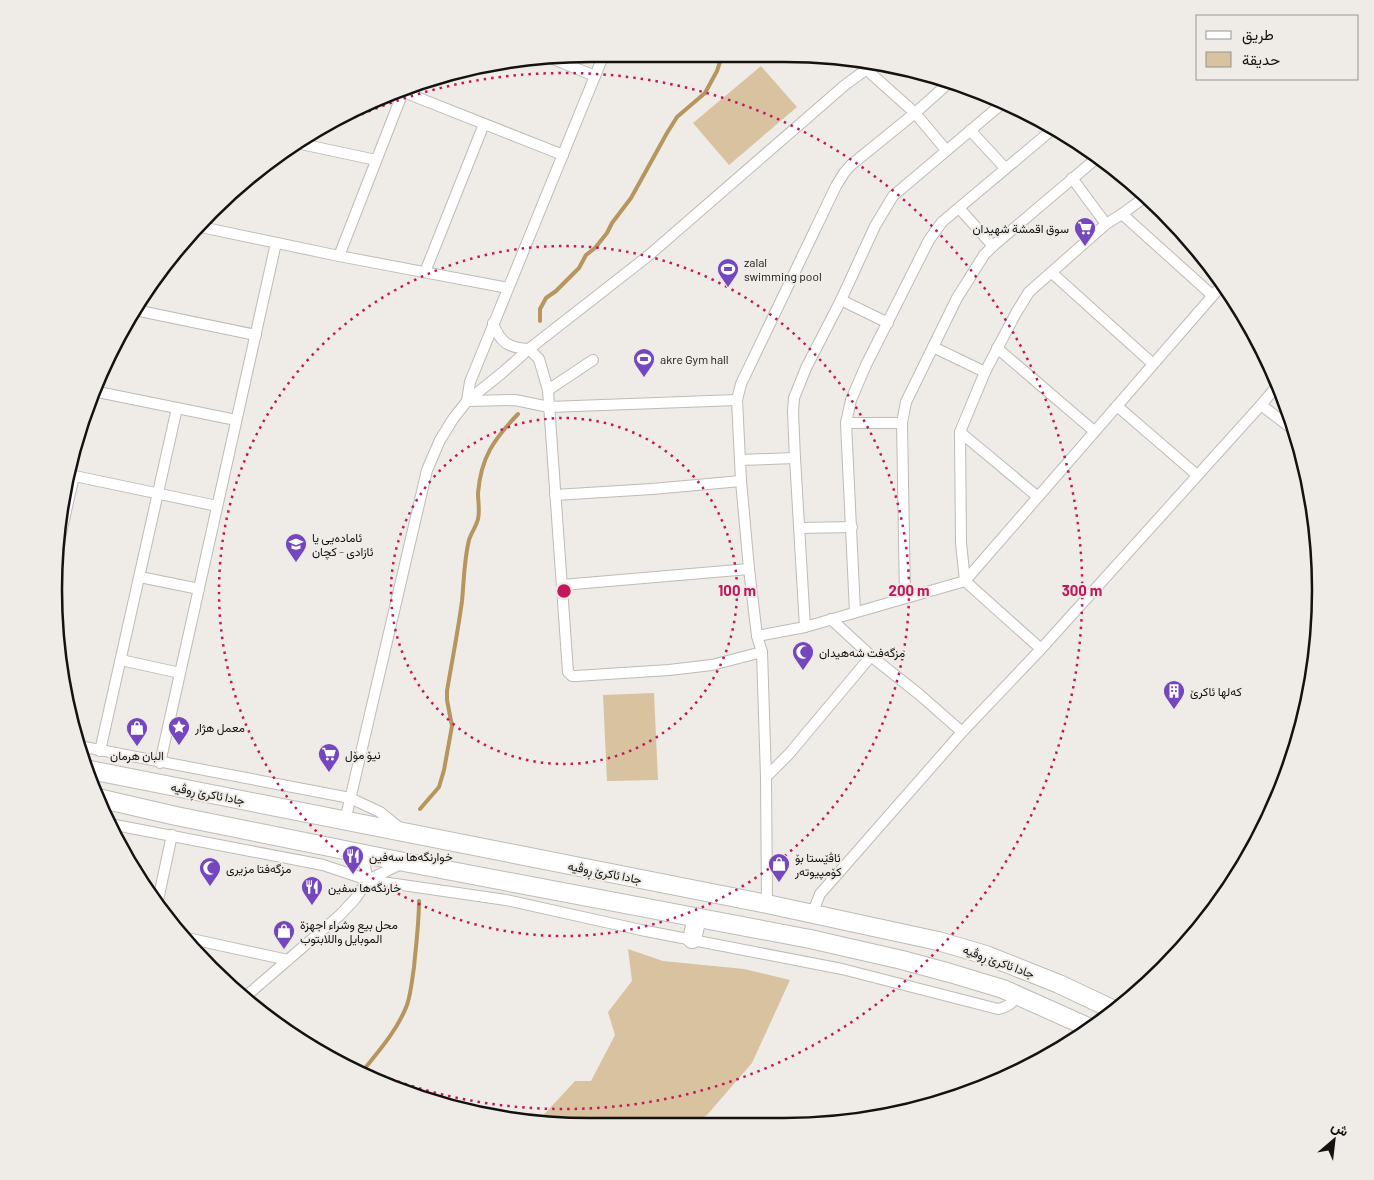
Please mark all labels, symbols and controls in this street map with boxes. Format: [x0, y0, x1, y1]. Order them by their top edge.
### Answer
legend [1196, 15, 1359, 80]
text: طريق [1242, 25, 1274, 45]
text: حديقة [1242, 50, 1280, 69]
supermarket icon: سوق اقمشة شهيدان [1073, 216, 1097, 247]
place label: سوق اقمشة شهيدان [973, 221, 1069, 237]
place label: zalal swimming pool [744, 255, 822, 283]
sports icon: zalal swimming pool [716, 257, 740, 288]
sports icon: akre Gym hall [632, 347, 656, 378]
place label: akre Gym hall [660, 352, 729, 366]
place label: ئامادەیی یا ئازادی - کچان [312, 530, 374, 560]
school or university icon: ئامادەیی یا ئازادی - کچان [284, 532, 308, 563]
text: 100 m [718, 581, 756, 599]
text: 200 m [888, 581, 930, 599]
text: 300 m [1062, 581, 1102, 599]
centre of rings [555, 582, 573, 600]
mosque icon: مزگەفت شه‌هيدان [791, 640, 815, 671]
place label: مزگەفت شه‌هيدان [819, 645, 905, 661]
building icon: کەلها ئاکرێ [1162, 679, 1186, 710]
place label: کەلها ئاکرێ [1190, 684, 1242, 700]
place icon: معمل هژار [167, 715, 191, 746]
shop icon: البان هرمان [125, 716, 149, 747]
place label: معمل هژار [194, 720, 245, 736]
supermarket icon: نیۆ مۆل [317, 742, 341, 773]
place label: نیۆ مۆل [345, 747, 381, 763]
place label: البان هرمان [110, 748, 164, 764]
street label: جادا ئاکرێ ڕوڤیە [169, 779, 246, 811]
restaurant icon: خوارنگەھا سەفین [341, 844, 365, 875]
place label: خوارنگەھا سەفین [369, 849, 453, 865]
place label: ئاڤێستا بۆ کۆمپیوتەر [794, 850, 841, 880]
shop icon: ئاڤێستا بۆ کۆمپیوتەر [767, 852, 791, 883]
mosque icon: مزگەفتا مزیری [198, 856, 222, 887]
street label: جادا ئاکرێ ڕوڤیە [566, 858, 643, 890]
place label: مزگەفتا مزیری [226, 861, 291, 877]
restaurant icon: خارنگەها سفين [300, 875, 324, 906]
place label: خارنگەها سفين [328, 880, 401, 896]
place label: محل بيع وشراء اجهزة الموبايل واللابتوب [300, 917, 398, 947]
shop icon: محل بيع وشراء اجهزة الموبايل واللابتوب [272, 919, 296, 950]
street label: جادا ئاکرێ ڕوڤیە [960, 942, 1037, 984]
north arrow [1309, 1115, 1359, 1165]
text: ش [1328, 1117, 1352, 1140]

